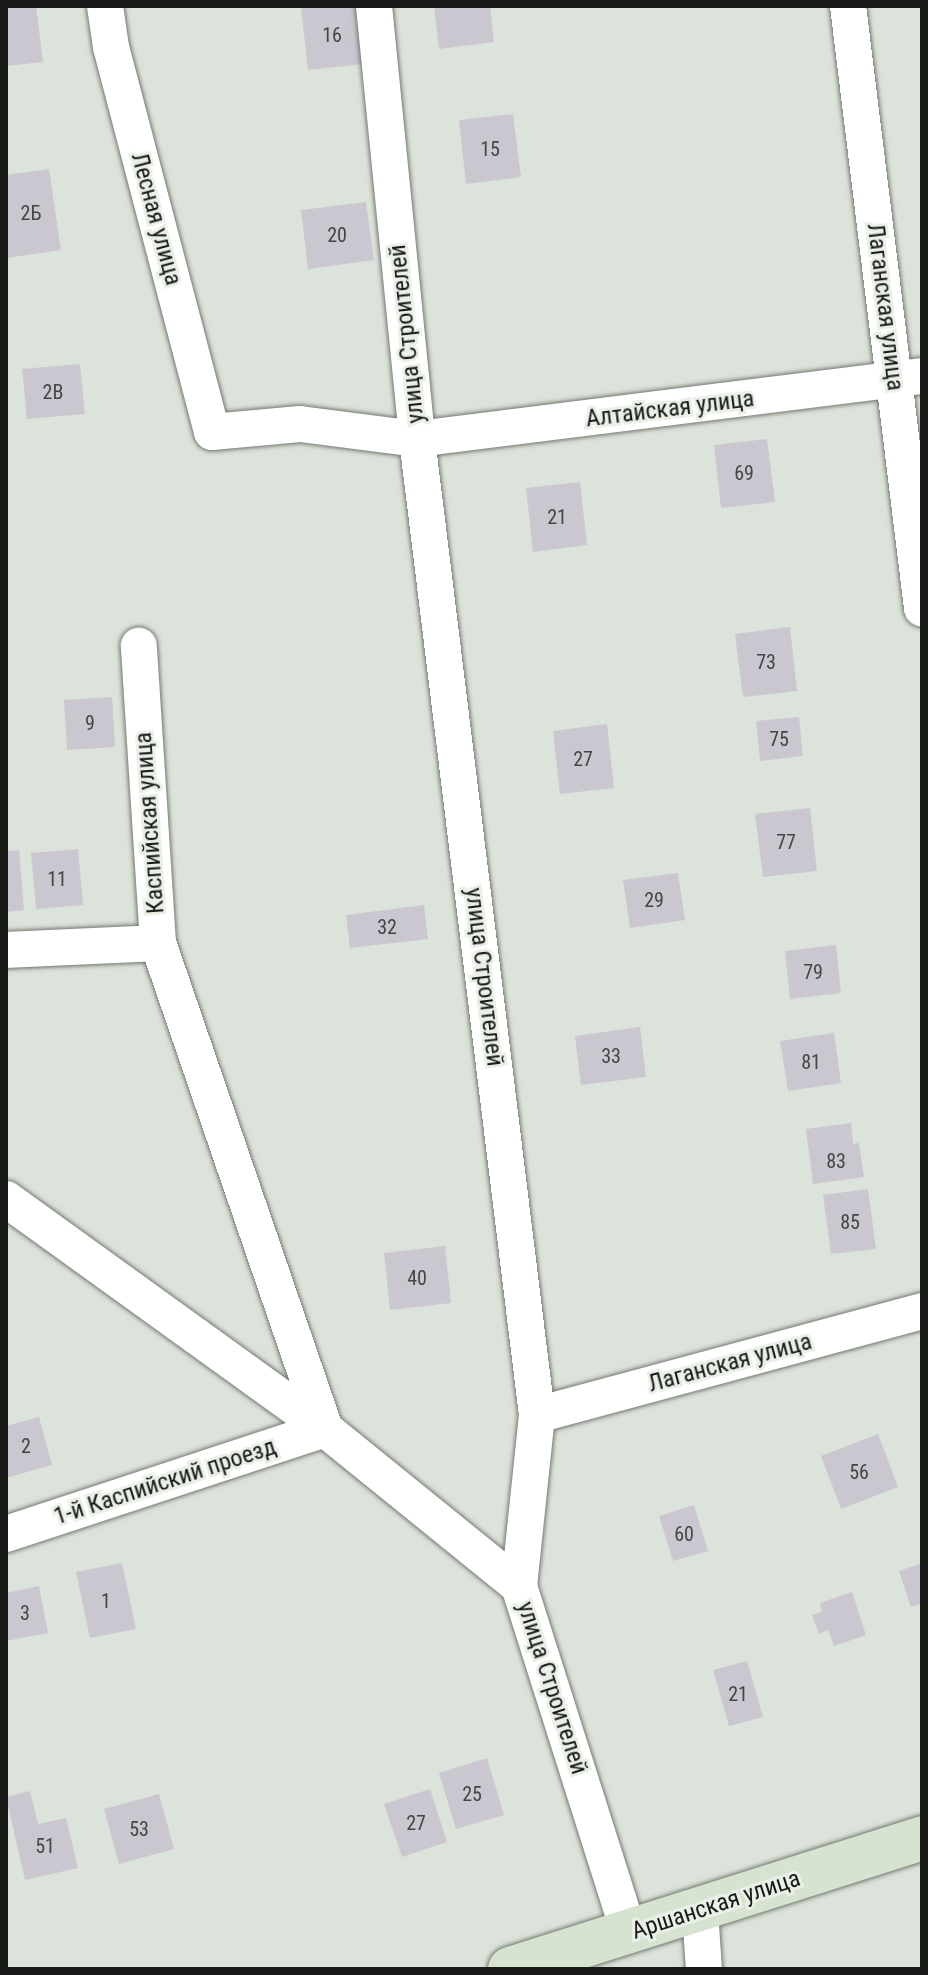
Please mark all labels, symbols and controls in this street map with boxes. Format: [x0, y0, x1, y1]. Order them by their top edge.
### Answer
house number: 16 [322, 23, 342, 47]
house number: 15 [480, 137, 500, 161]
street label: Лесная улица [124, 150, 188, 288]
house number: 2Б [21, 201, 41, 225]
street label: Лаганская улица [860, 222, 910, 392]
house number: 20 [327, 223, 347, 247]
street label: улица Строителей [383, 243, 431, 425]
house number: 2В [43, 380, 63, 404]
street label: Алтайская улица [584, 384, 756, 434]
house number: 69 [734, 461, 754, 485]
house number: 21 [547, 505, 567, 529]
house number: 73 [756, 650, 776, 674]
house number: 9 [85, 711, 95, 735]
house number: 75 [769, 727, 789, 751]
street label: Каспийская улица [129, 731, 171, 915]
house number: 27 [573, 747, 593, 771]
house number: 77 [776, 830, 796, 854]
house number: 11 [47, 867, 67, 891]
street label: улица Строителей [459, 886, 509, 1068]
house number: 29 [644, 888, 664, 912]
house number: 32 [377, 915, 397, 939]
house number: 79 [803, 960, 823, 984]
house number: 33 [601, 1044, 621, 1068]
house number: 81 [801, 1050, 821, 1074]
house number: 83 [826, 1149, 846, 1173]
house number: 85 [840, 1210, 860, 1234]
house number: 40 [407, 1266, 427, 1290]
street label: Лаганская улица [645, 1327, 815, 1399]
street label: 1-й Каспийский проезд [50, 1432, 280, 1532]
house number: 2 [21, 1434, 31, 1458]
house number: 56 [849, 1460, 869, 1484]
house number: 60 [674, 1522, 694, 1546]
house number: 1 [101, 1589, 111, 1613]
street label: улица Строителей [511, 1598, 593, 1778]
house number: 3 [20, 1601, 30, 1625]
house number: 21 [728, 1682, 748, 1706]
house number: 25 [462, 1782, 482, 1806]
house number: 27 [406, 1811, 426, 1835]
house number: 53 [129, 1817, 149, 1841]
house number: 51 [35, 1834, 55, 1858]
street label: Аршанская улица [628, 1864, 804, 1946]

